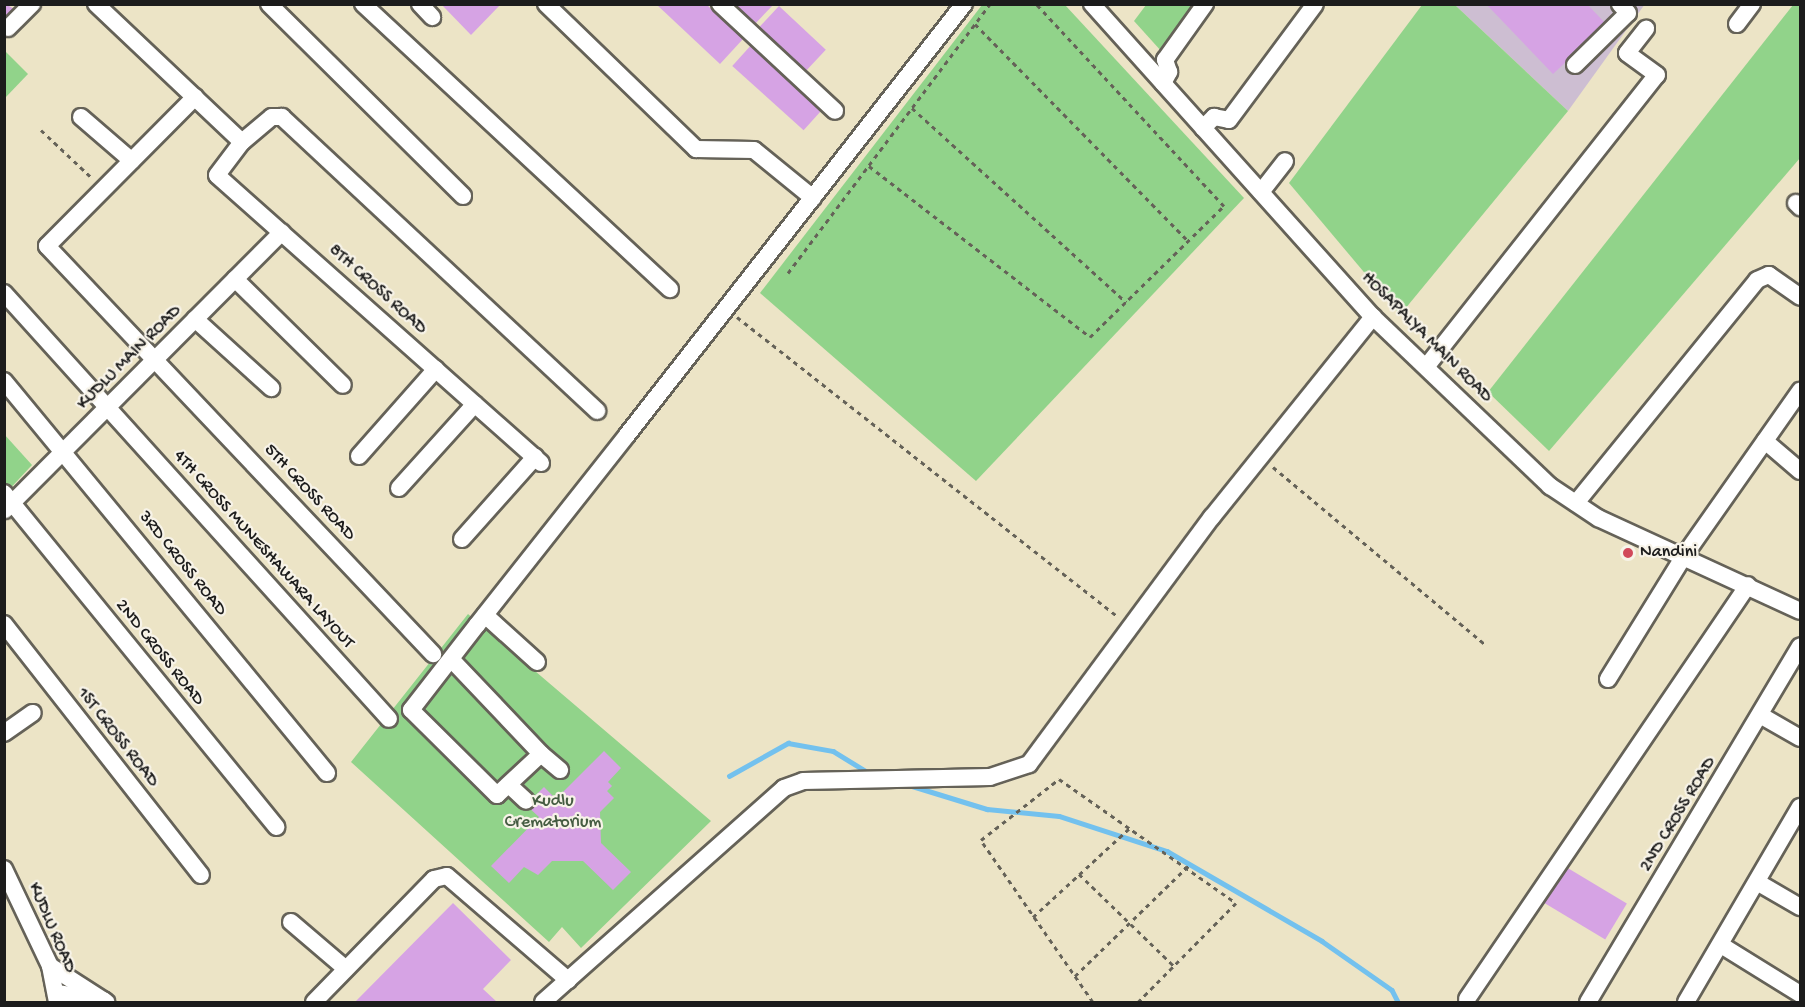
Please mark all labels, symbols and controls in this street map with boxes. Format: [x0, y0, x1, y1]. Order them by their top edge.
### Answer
street label: 8TH CROSS ROAD [323, 240, 431, 340]
street label: HOSAPALYA MAIN ROAD [1356, 268, 1496, 408]
street label: KUDLU MAIN ROAD [73, 301, 187, 415]
street label: 5TH CROSS ROAD [259, 440, 359, 546]
street label: 4TH CROSS MUNESHAWARA LAYOUT [168, 446, 358, 654]
street label: 3RD CROSS ROAD [133, 507, 231, 621]
place label: Nandini [1640, 542, 1697, 564]
marker: Nandini [1621, 546, 1635, 560]
street label: 2ND CROSS ROAD [110, 596, 208, 710]
street label: 1ST CROSS ROAD [71, 684, 163, 792]
street label: 2ND CROSS ROAD [1636, 754, 1722, 876]
park label: Kudlu Crematorium [505, 792, 601, 834]
street label: KUDLU ROAD [22, 880, 80, 976]

